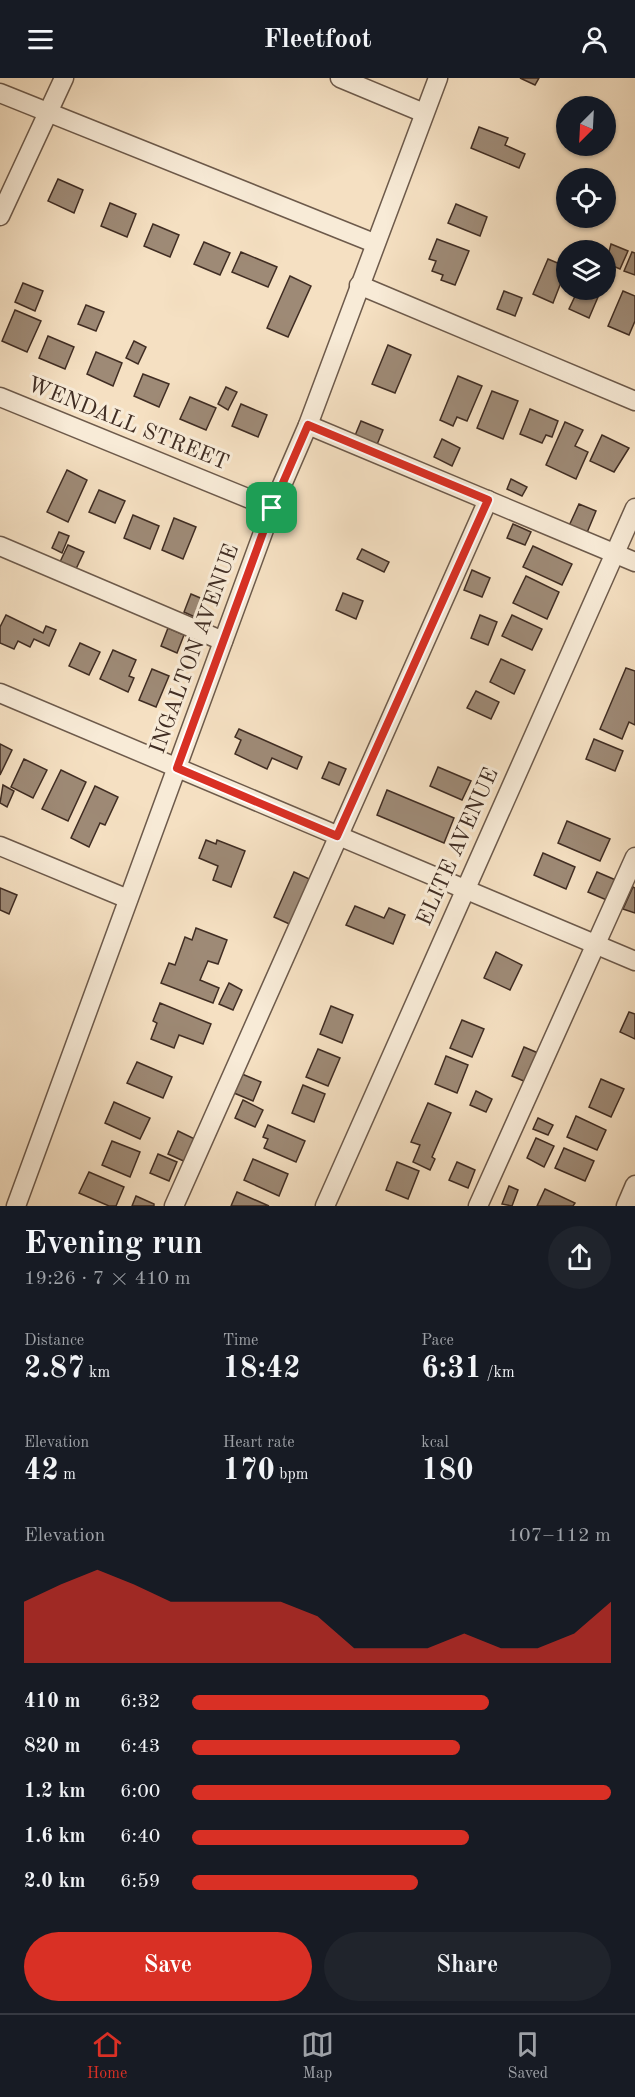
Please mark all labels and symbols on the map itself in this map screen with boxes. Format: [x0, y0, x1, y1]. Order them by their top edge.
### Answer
north arrow [556, 96, 616, 156]
street label: WENDALL STREET [24, 374, 232, 474]
pin [246, 482, 297, 533]
street label: INGALTON AVENUE [147, 541, 243, 757]
street label: ELITE AVENUE [413, 765, 503, 929]

